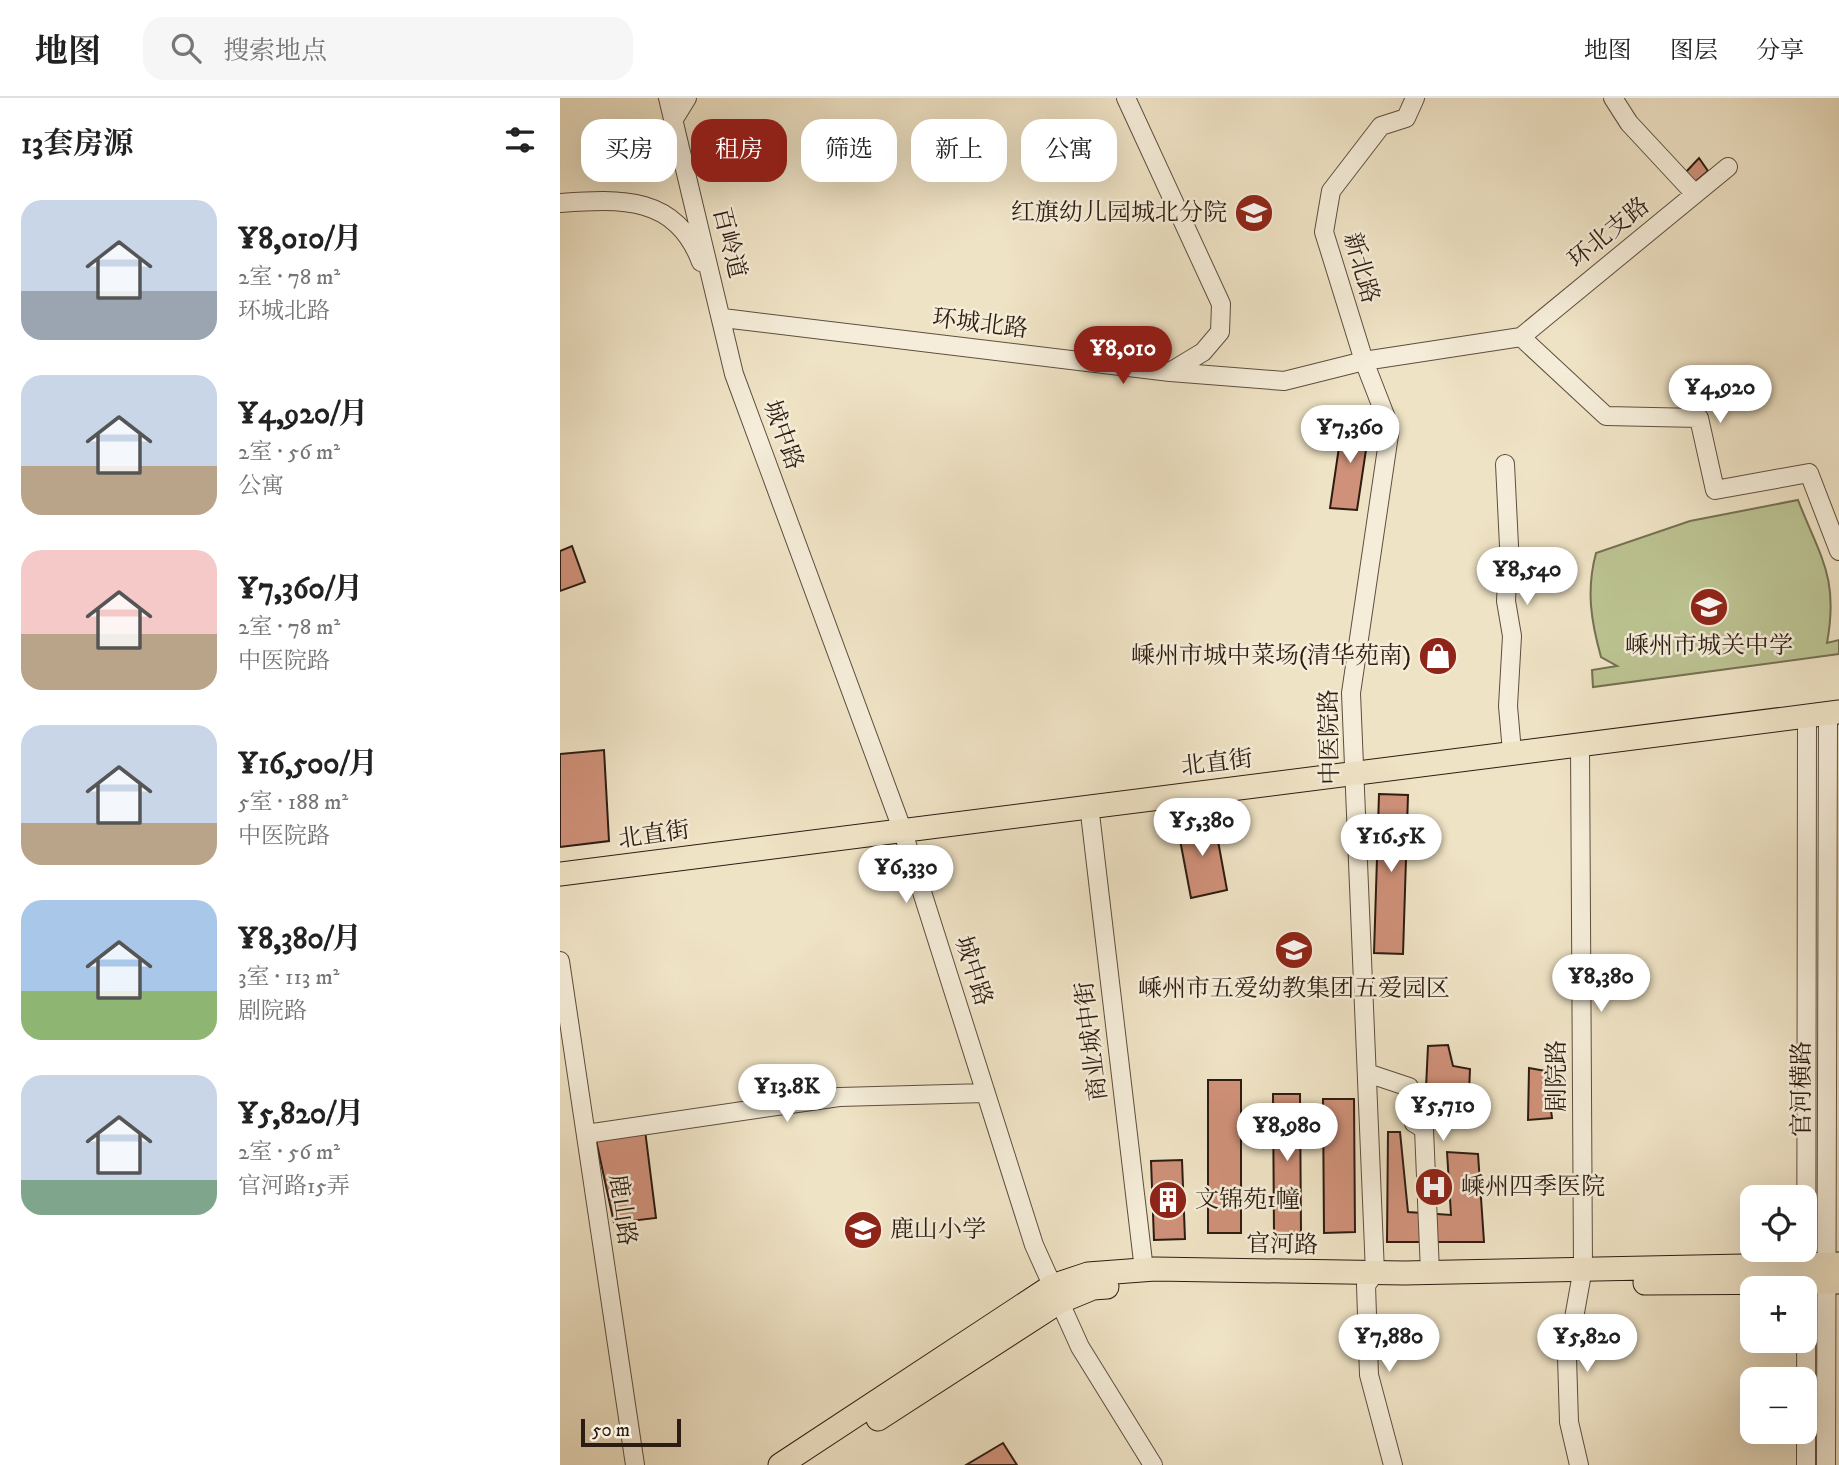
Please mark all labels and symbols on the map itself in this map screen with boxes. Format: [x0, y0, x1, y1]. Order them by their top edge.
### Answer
street label: 环北支路 [1562, 191, 1656, 275]
school or university icon: 红旗幼儿园城北分院 [1233, 192, 1275, 234]
place label: 红旗幼儿园城北分院 [1011, 198, 1227, 228]
street label: 百岭道 [706, 204, 752, 282]
street label: 新北路 [1337, 229, 1385, 307]
street label: 环城北路 [931, 303, 1029, 345]
pin: ¥8,010 [1066, 327, 1180, 386]
pin: ¥4,920 [1663, 366, 1777, 425]
street label: 城中路 [757, 396, 809, 474]
pin: ¥7,360 [1293, 406, 1407, 465]
pin: ¥8,540 [1470, 547, 1584, 607]
school or university icon: 嵊州市城关中学 [1688, 586, 1730, 628]
place label: 嵊州市城关中学 [1625, 631, 1793, 661]
shop icon: 嵊州市城中菜场(清华苑南) [1417, 635, 1459, 677]
place label: 嵊州市城中菜场(清华苑南) [1131, 641, 1411, 671]
street label: 中医院路 [1314, 689, 1346, 785]
street label: 北直街 [1179, 744, 1255, 782]
pin: ¥5,380 [1145, 798, 1259, 858]
pin: ¥16.5K [1334, 814, 1448, 874]
street label: 北直街 [616, 815, 692, 855]
pin: ¥6,330 [849, 846, 963, 905]
school or university icon: 嵊州市五爱幼教集团五爱园区 [1273, 929, 1315, 971]
street label: 城中路 [948, 932, 998, 1010]
pin: ¥8,380 [1544, 954, 1658, 1014]
place label: 嵊州市五爱幼教集团五爱园区 [1138, 974, 1450, 1004]
street label: 商业城中街 [1070, 980, 1114, 1102]
street label: 剧院路 [1542, 1040, 1572, 1112]
street label: 官河横路 [1787, 1041, 1817, 1137]
pin: ¥13.8K [730, 1065, 844, 1124]
pin: ¥5,710 [1386, 1084, 1500, 1143]
pin: ¥8,980 [1230, 1104, 1344, 1163]
hospital icon: 嵊州四季医院 [1413, 1166, 1455, 1208]
street label: 鹿山路 [602, 1172, 642, 1248]
place label: 嵊州四季医院 [1461, 1172, 1605, 1202]
building icon: 文锦苑1幢 [1147, 1179, 1189, 1221]
place label: 文锦苑1幢 [1195, 1185, 1300, 1215]
school or university icon: 鹿山小学 [842, 1209, 884, 1251]
place label: 鹿山小学 [890, 1215, 986, 1245]
street label: 官河路 [1246, 1229, 1318, 1261]
pin: ¥7,880 [1332, 1314, 1446, 1374]
pin: ¥5,820 [1530, 1314, 1644, 1374]
scale bar [581, 1416, 681, 1448]

